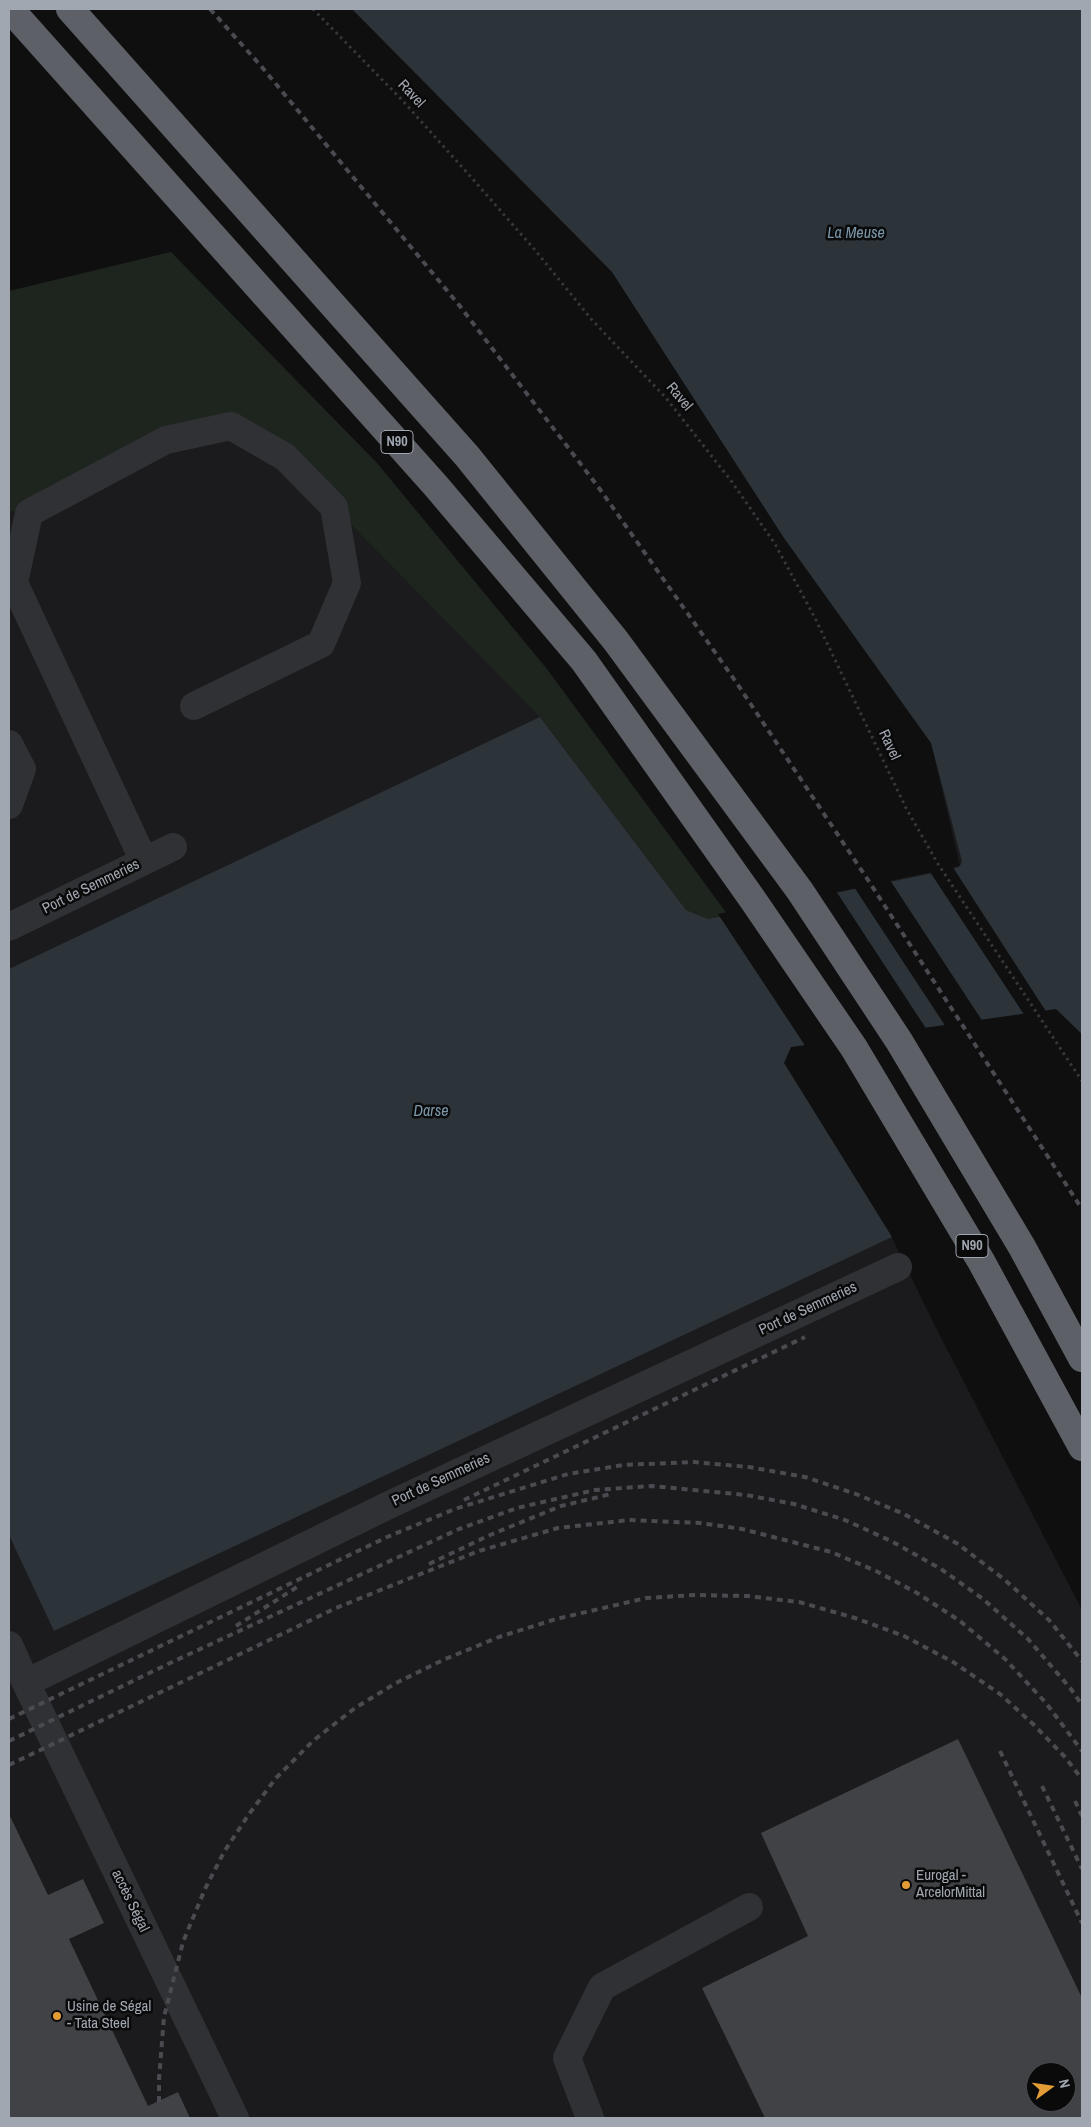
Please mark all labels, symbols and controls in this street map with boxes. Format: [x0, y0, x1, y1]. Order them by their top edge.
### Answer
street label: Ravel [394, 76, 428, 112]
water label: La Meuse [827, 224, 885, 244]
street label: Ravel [662, 379, 696, 415]
road number: N90 [381, 431, 413, 454]
street label: Ravel [874, 727, 904, 763]
street label: Port de Semmeries [39, 856, 143, 918]
water label: Darse [414, 1102, 448, 1122]
road number: N90 [956, 1234, 988, 1258]
street label: Port de Semmeries [756, 1278, 860, 1340]
street label: Port de Semmeries [389, 1449, 493, 1511]
street label: accès Ségal [107, 1867, 153, 1935]
place label: Eurogal - ArcelorMittal [916, 1867, 985, 1902]
marker: Eurogal - ArcelorMittal [900, 1879, 912, 1891]
place label: Usine de Ségal - Tata Steel [67, 1998, 151, 2033]
marker: Usine de Ségal - Tata Steel [51, 2010, 63, 2022]
north arrow [1026, 2062, 1076, 2112]
text: N [1055, 2077, 1074, 2090]

